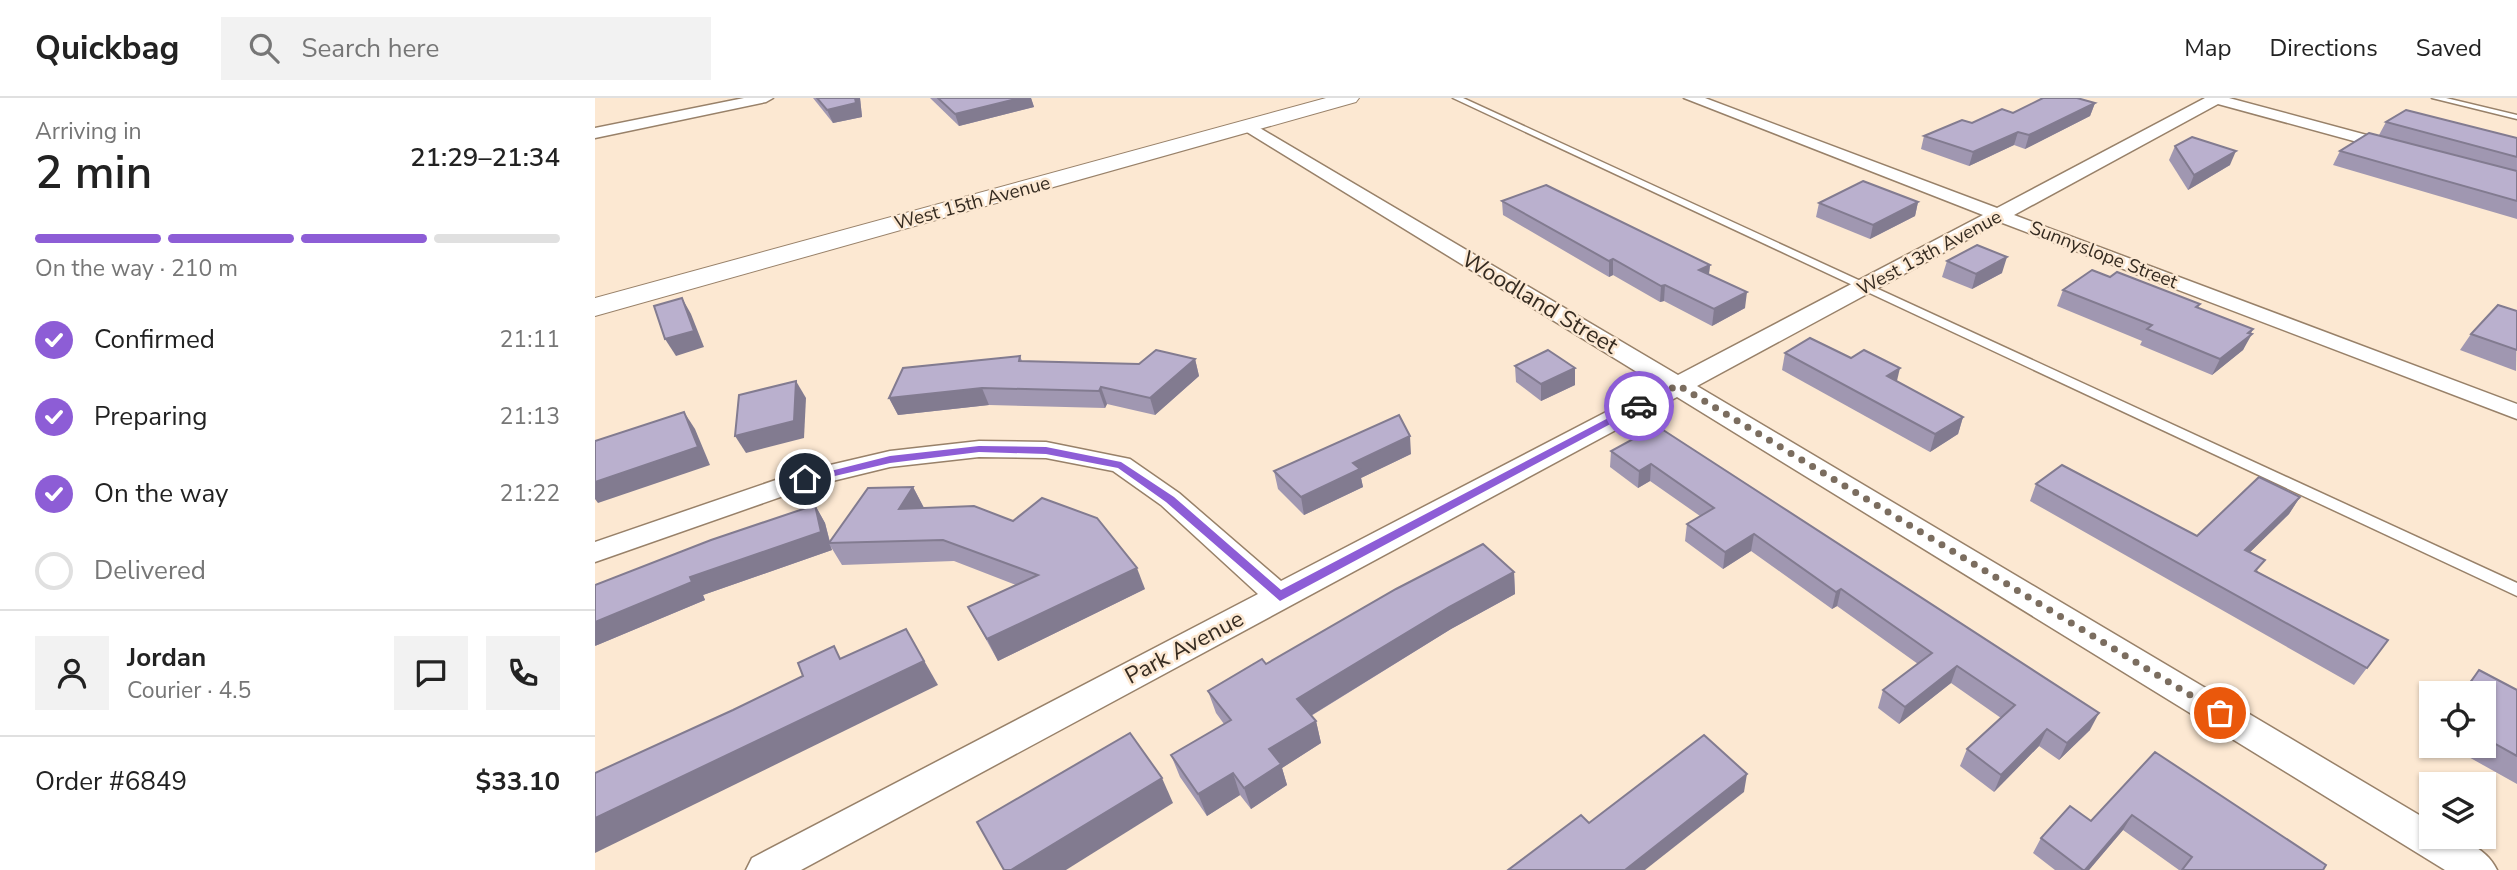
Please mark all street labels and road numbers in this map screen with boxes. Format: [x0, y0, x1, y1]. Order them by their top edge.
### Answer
street label: West 15th Avenue [891, 170, 1053, 236]
street label: West 13th Avenue [1853, 204, 2006, 302]
street label: Sunnyslope Street [2026, 215, 2182, 295]
street label: Woodland Street [1456, 244, 1624, 362]
street label: Park Avenue [1120, 603, 1249, 692]

